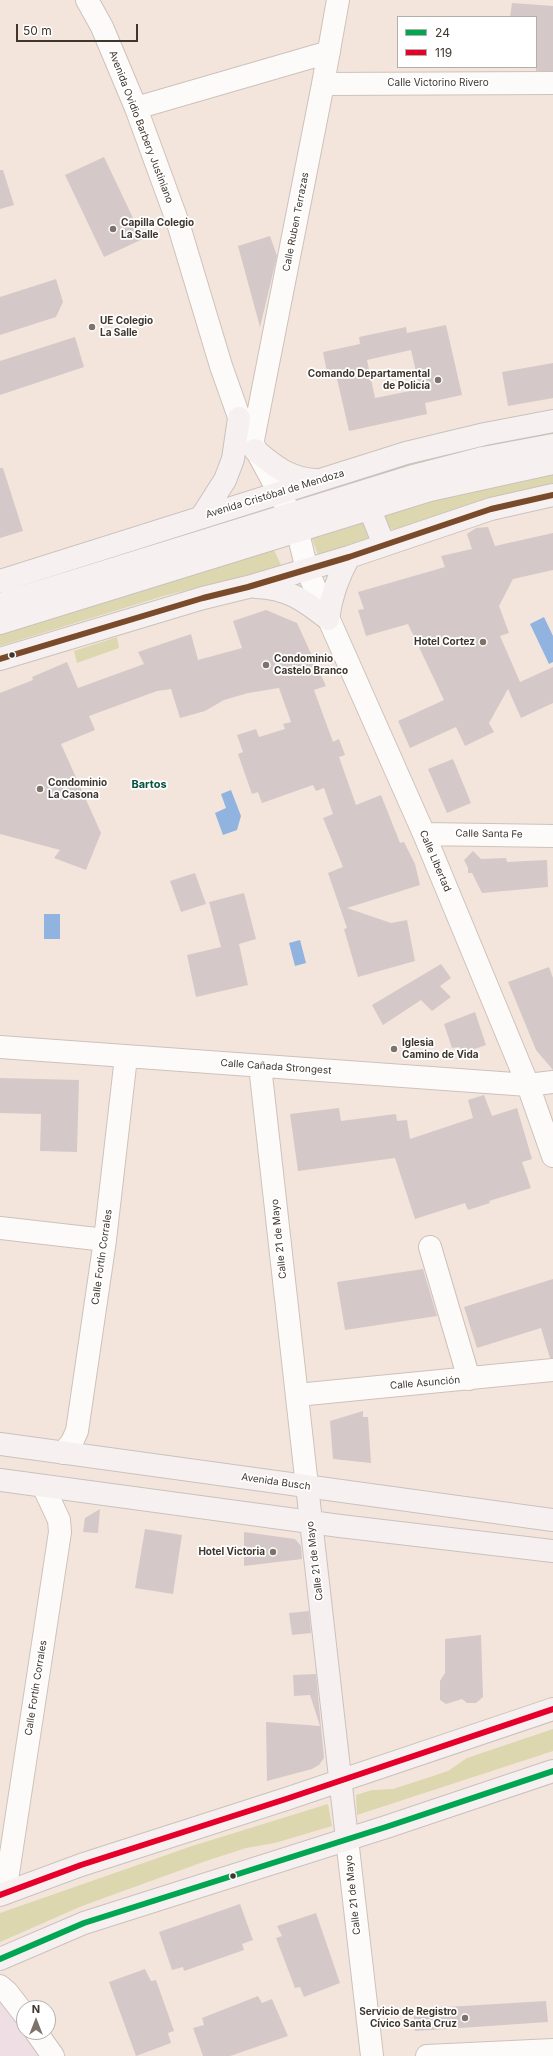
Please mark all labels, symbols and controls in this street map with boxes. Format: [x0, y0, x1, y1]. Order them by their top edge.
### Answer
scale bar [18, 16, 140, 42]
legend [397, 16, 537, 68]
text: 50 m [23, 23, 52, 38]
text: 24 [435, 25, 450, 40]
text: 119 [435, 45, 452, 60]
street label: Avenida Ovidio Barbery Justiniano [106, 49, 176, 205]
street label: Calle Victorino Rivero [387, 77, 489, 89]
street label: Calle Ruben Terrazas [281, 171, 311, 273]
place label: Capilla Colegio La Salle [121, 217, 194, 240]
marker: Capilla Colegio La Salle [108, 224, 118, 234]
place label: UE Colegio La Salle [100, 315, 153, 338]
marker: UE Colegio La Salle [87, 322, 97, 332]
place label: Comando Departamental de Policía [308, 368, 430, 392]
marker: Comando Departamental de Policía [433, 375, 443, 385]
street label: Avenida Cristóbal de Mendoza [204, 467, 346, 521]
place label: Hotel Cortez [414, 636, 475, 648]
marker: Hotel Cortez [478, 637, 488, 647]
unlabelled marker [7, 650, 17, 660]
place label: Condominio Castelo Branco [274, 653, 348, 676]
marker: Condominio Castelo Branco [261, 660, 271, 670]
place label: Condominio La Casona [48, 777, 107, 800]
district label: Bartos [131, 778, 167, 792]
marker: Condominio La Casona [35, 784, 45, 794]
street label: Calle Santa Fe [455, 827, 523, 841]
street label: Calle Libertad [417, 829, 453, 893]
place label: Iglesia Camino de Vida [402, 1037, 479, 1060]
marker: Iglesia Camino de Vida [389, 1044, 399, 1054]
street label: Calle Cañada Strongest [220, 1057, 332, 1077]
street label: Calle 21 de Mayo [269, 1199, 289, 1279]
street label: Calle Fortín Corrales [89, 1208, 115, 1306]
street label: Calle Asunción [389, 1374, 461, 1392]
street label: Avenida Busch [241, 1471, 311, 1493]
street label: Calle 21 de Mayo [304, 1521, 326, 1601]
place label: Hotel Victoria [198, 1546, 265, 1558]
marker: Hotel Victoria [268, 1547, 278, 1557]
street label: Calle Fortín Corrales [23, 1639, 49, 1737]
street label: Calle 21 de Mayo [343, 1855, 363, 1935]
unlabelled marker [228, 1871, 238, 1881]
north arrow [16, 2000, 56, 2040]
text: N [32, 2002, 40, 2016]
place label: Servicio de Registro Cívico Santa Cruz [359, 2006, 457, 2030]
marker: Servicio de Registro Cívico Santa Cruz [460, 2013, 470, 2023]

